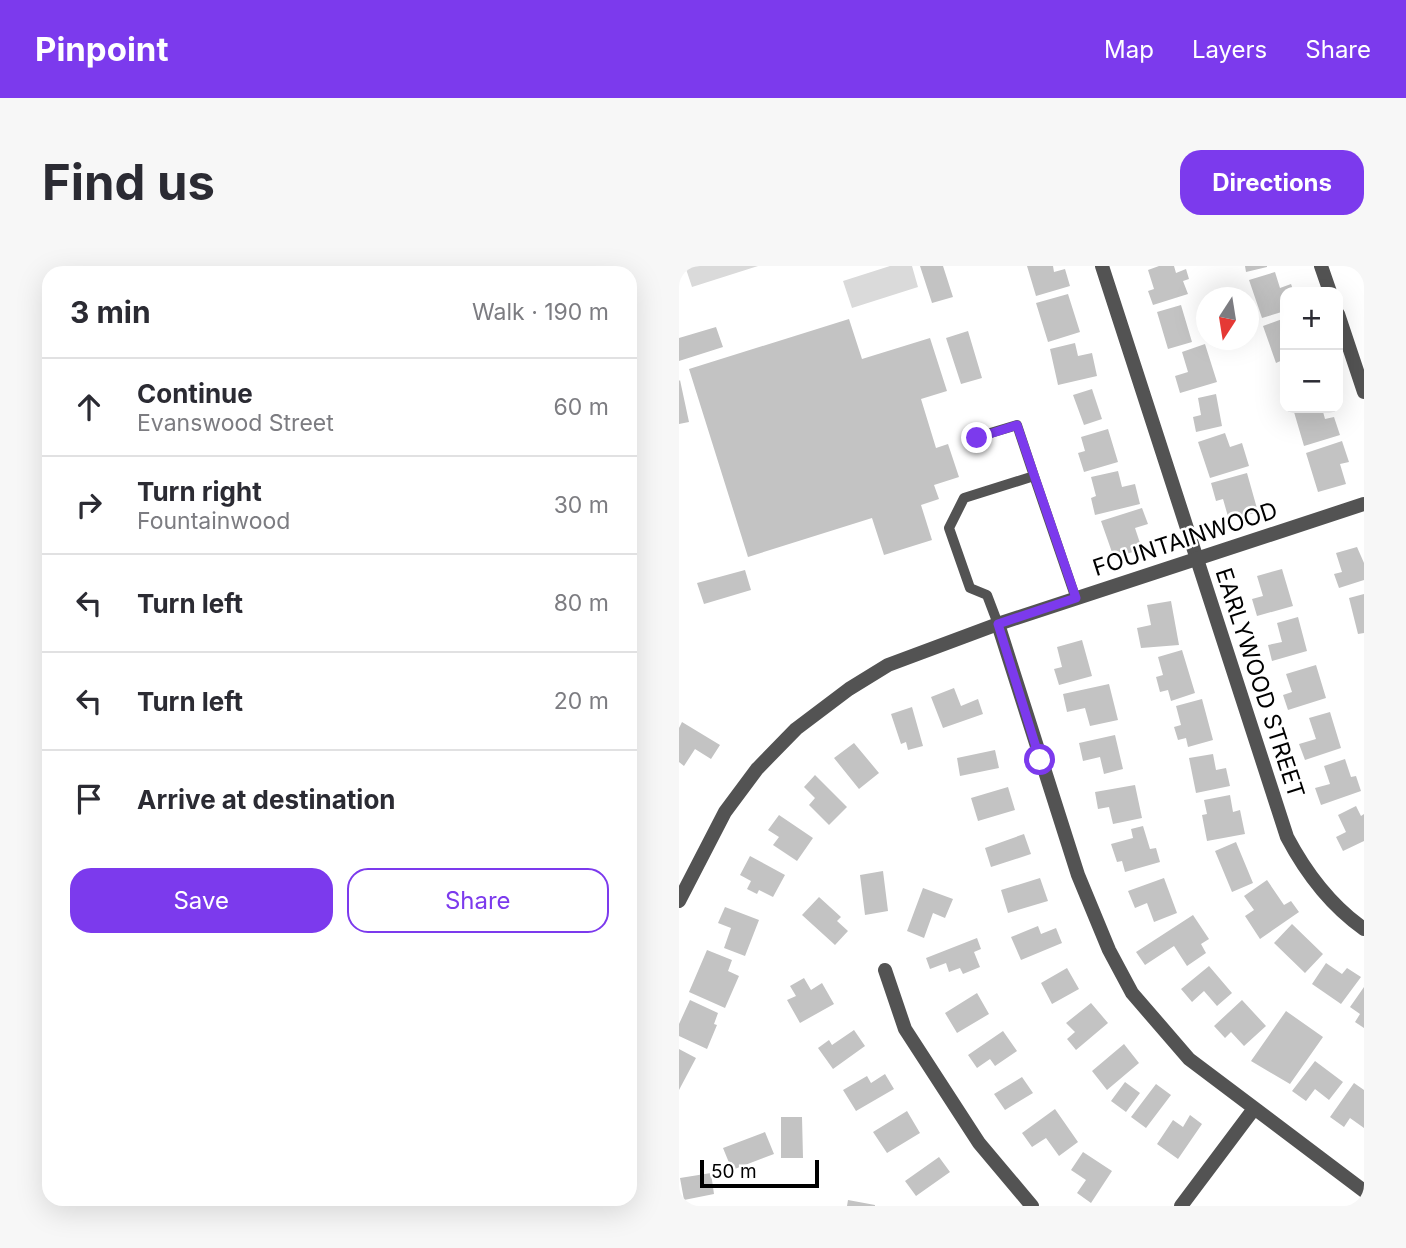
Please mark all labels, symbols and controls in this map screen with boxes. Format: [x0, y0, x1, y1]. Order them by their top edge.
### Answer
text: Pinpoint [35, 29, 168, 69]
text: Map [1104, 35, 1154, 64]
text: Layers [1192, 35, 1267, 64]
text: Share [1305, 35, 1371, 64]
button: Directions [1180, 150, 1364, 215]
text: Find us [42, 153, 215, 212]
north arrow [1196, 287, 1259, 350]
map controls [1280, 287, 1343, 413]
button: + [1280, 287, 1343, 350]
text: 3 min [70, 294, 151, 330]
text: Walk · 190 m [472, 298, 609, 326]
button: − [1280, 350, 1343, 413]
text: Continue [137, 378, 253, 409]
icon: ahead [70, 388, 108, 426]
text: 60 m [554, 393, 609, 421]
text: Evanswood Street [137, 409, 334, 437]
route end [961, 422, 992, 453]
text: Turn right [137, 476, 262, 507]
icon: right [70, 486, 108, 524]
text: 30 m [554, 491, 609, 519]
street label: FOUNTAINWOOD [1089, 496, 1281, 582]
text: Fountainwood [137, 507, 290, 535]
street label: EARLYWOOD STREET [1210, 564, 1310, 802]
icon: left [70, 584, 108, 622]
text: Turn left [137, 588, 243, 619]
text: 80 m [554, 589, 609, 617]
icon: left [70, 682, 108, 720]
text: Turn left [137, 686, 243, 717]
text: 20 m [554, 687, 609, 715]
route start [1024, 744, 1055, 775]
icon: arrive [70, 780, 108, 818]
text: Arrive at destination [137, 784, 396, 815]
button: Save [70, 868, 333, 933]
button: Share [347, 868, 609, 933]
scale bar [700, 1157, 819, 1189]
text: 50 m [711, 1160, 757, 1183]

